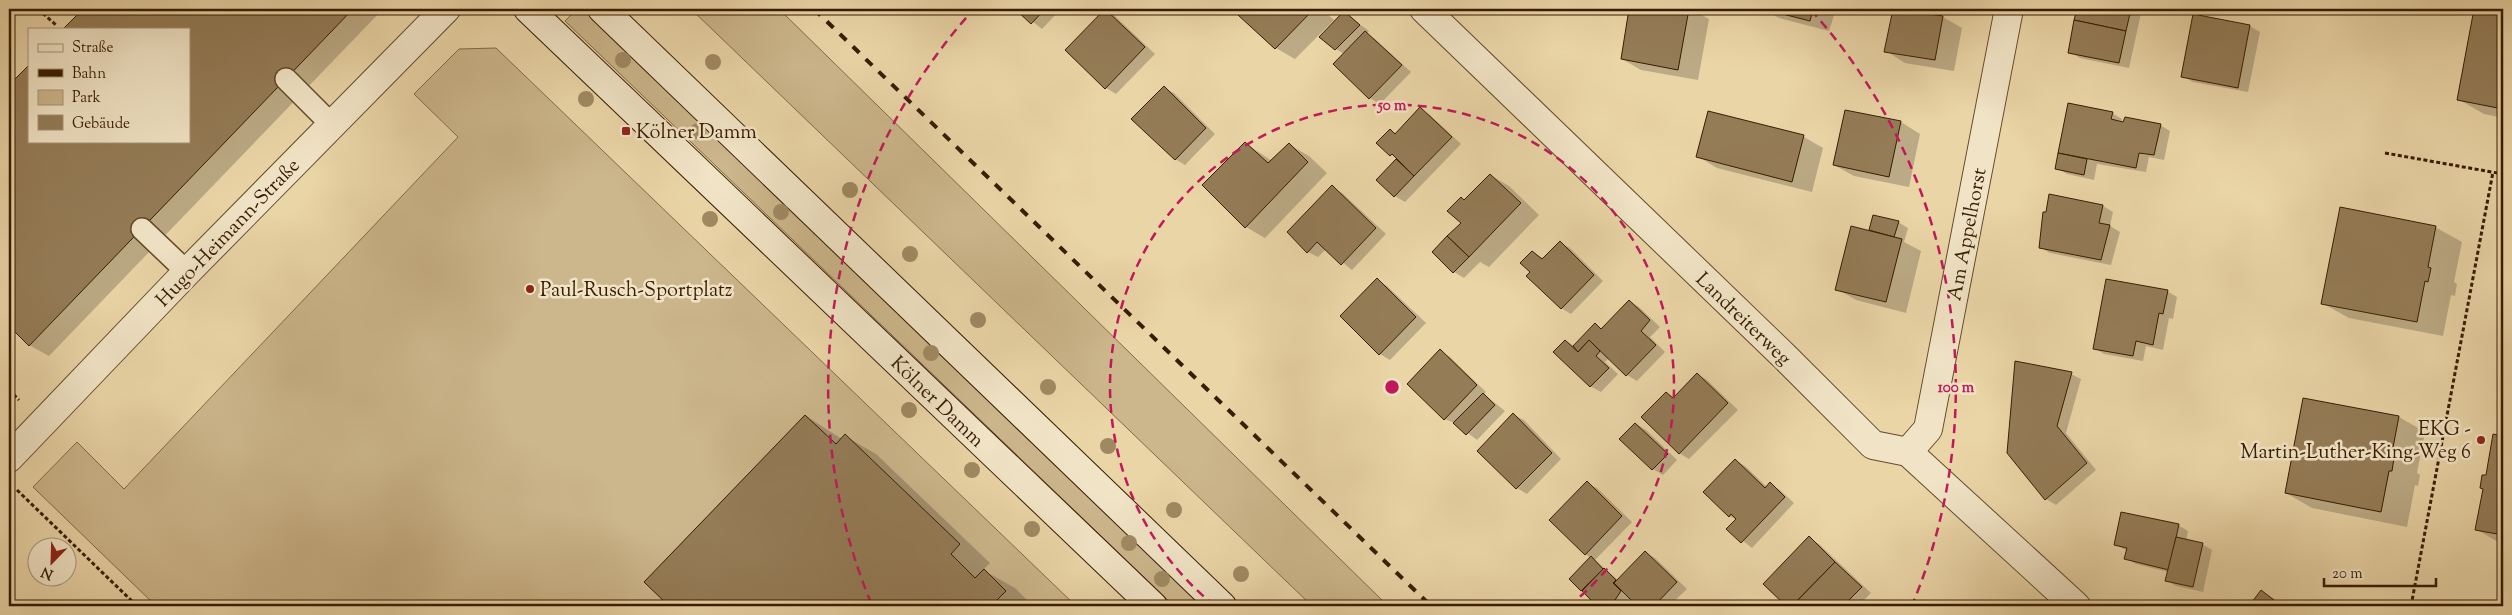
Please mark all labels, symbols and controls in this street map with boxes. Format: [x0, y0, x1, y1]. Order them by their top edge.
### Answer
legend [28, 28, 190, 142]
text: Straße [72, 38, 114, 59]
text: Bahn [72, 64, 106, 85]
text: Park [72, 88, 101, 109]
text: 50 m [1377, 96, 1407, 117]
text: Gebäude [72, 114, 130, 135]
place label: Kölner Damm [636, 119, 757, 148]
marker: Kölner Damm [620, 125, 632, 137]
street label: Hugo-Heimann-Straße [150, 153, 308, 315]
street label: Am Appelhorst [1941, 166, 1996, 303]
street label: Landreiterweg [1688, 266, 1797, 373]
place label: Paul-Rusch-Sportplatz [540, 277, 732, 306]
marker: Paul-Rusch-Sportplatz [524, 283, 536, 295]
street label: Kölner Damm [883, 350, 990, 456]
centre of rings [1383, 378, 1401, 396]
text: 100 m [1938, 378, 1975, 399]
place label: EKG - Martin-Luther-King-Weg 6 [2240, 416, 2471, 468]
marker: EKG - Martin-Luther-King-Weg 6 [2475, 434, 2487, 446]
north arrow [28, 538, 78, 588]
scale bar [2324, 555, 2437, 587]
text: N [39, 561, 57, 584]
text: 20 m [2332, 564, 2363, 585]

